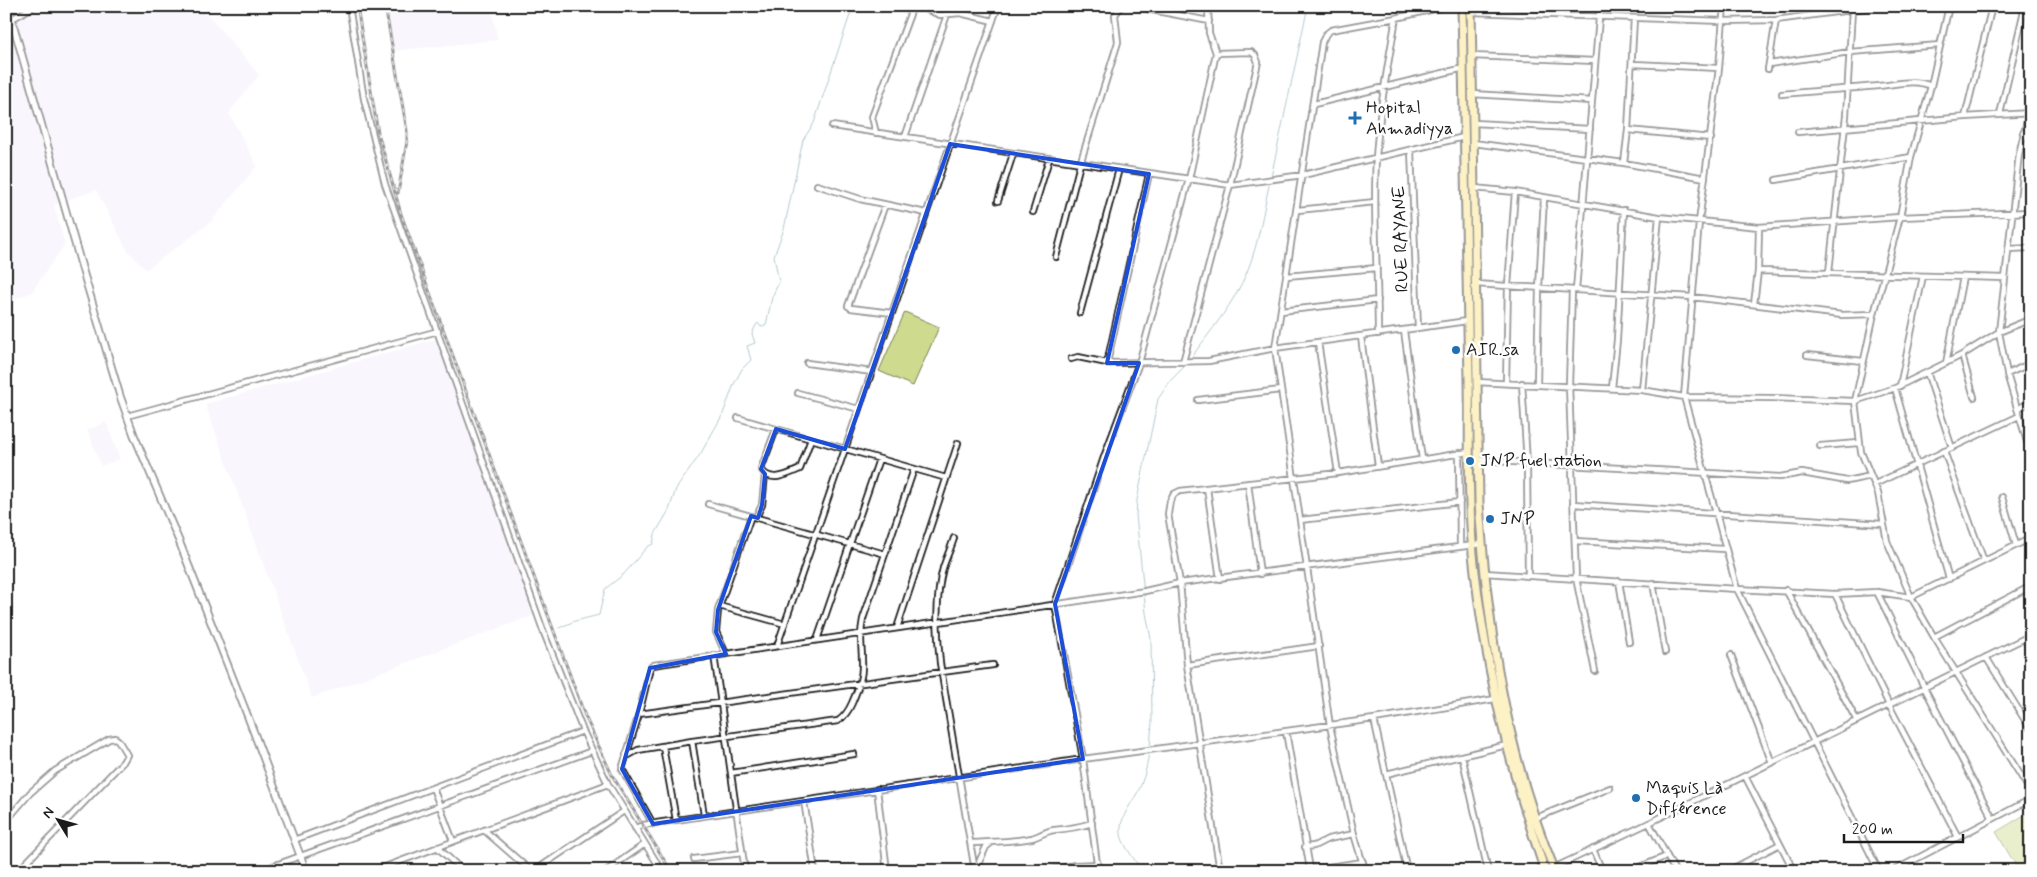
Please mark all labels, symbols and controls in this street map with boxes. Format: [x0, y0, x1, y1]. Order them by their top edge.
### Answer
place label: Hopital Ahmadiyya [1366, 96, 1453, 141]
marker: Hopital Ahmadiyya [1348, 111, 1362, 125]
street label: RUE RAYANE [1387, 185, 1415, 293]
place label: AIR.sa [1466, 338, 1520, 362]
marker: AIR.sa [1450, 344, 1462, 356]
place label: JNP fuel station [1480, 449, 1602, 473]
marker: JNP fuel station [1464, 455, 1476, 467]
place label: JNP [1500, 507, 1535, 531]
marker: JNP [1484, 513, 1496, 525]
place label: Maquis Là Différence [1646, 776, 1727, 821]
marker: Maquis Là Différence [1630, 792, 1642, 804]
north arrow [32, 794, 82, 844]
text: N [38, 804, 58, 822]
scale bar [1844, 812, 1963, 844]
text: 200 m [1852, 820, 1893, 840]

